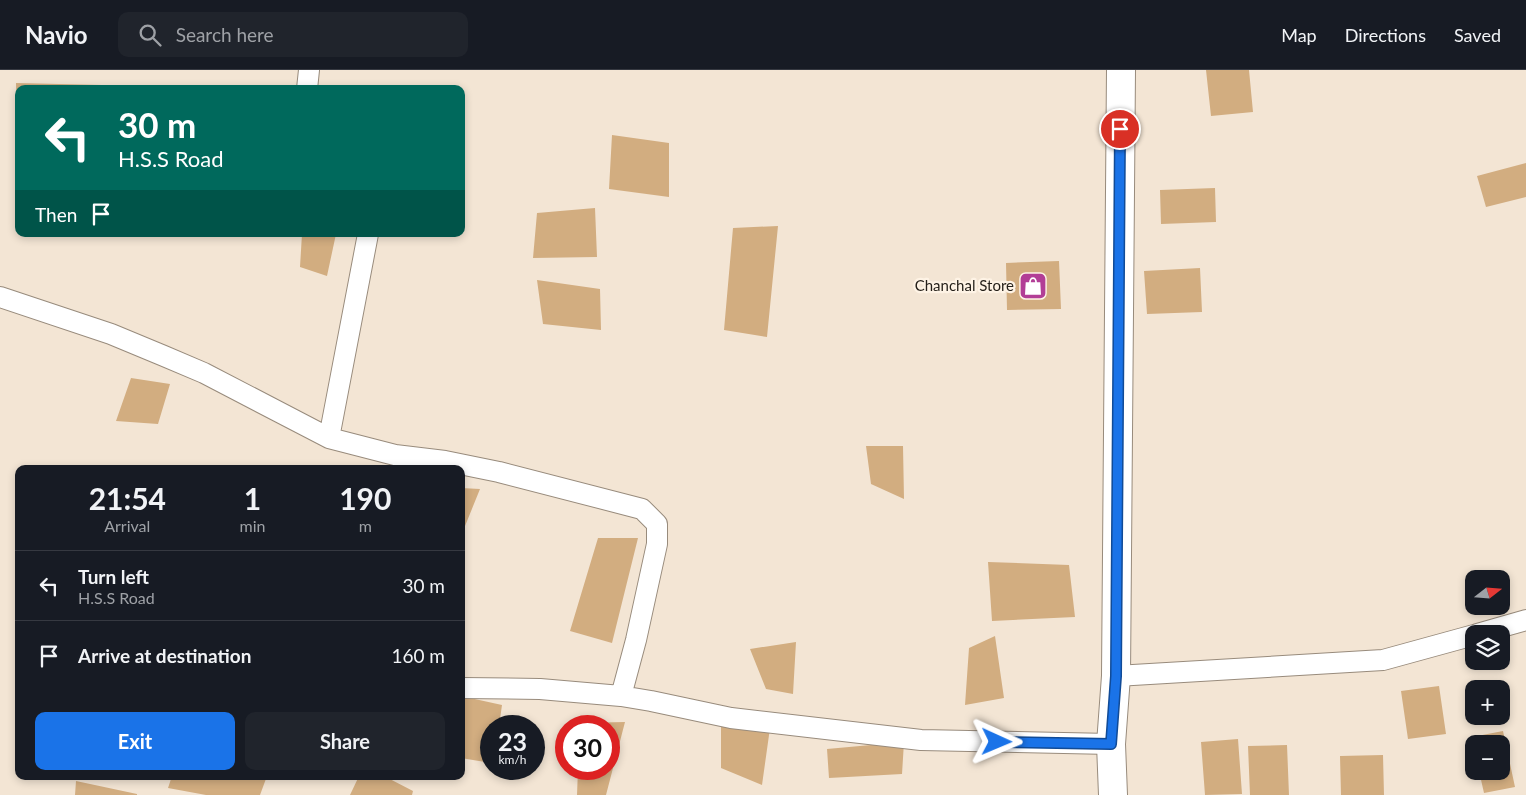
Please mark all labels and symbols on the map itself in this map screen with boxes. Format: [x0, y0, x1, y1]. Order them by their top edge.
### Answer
pin [1099, 108, 1141, 150]
shop icon: Chanchal Store [1018, 271, 1048, 301]
place label: Chanchal Store [915, 276, 1014, 294]
north arrow [1465, 570, 1510, 615]
speed limit sign: 30 [555, 715, 620, 780]
position arrow [970, 715, 1022, 767]

